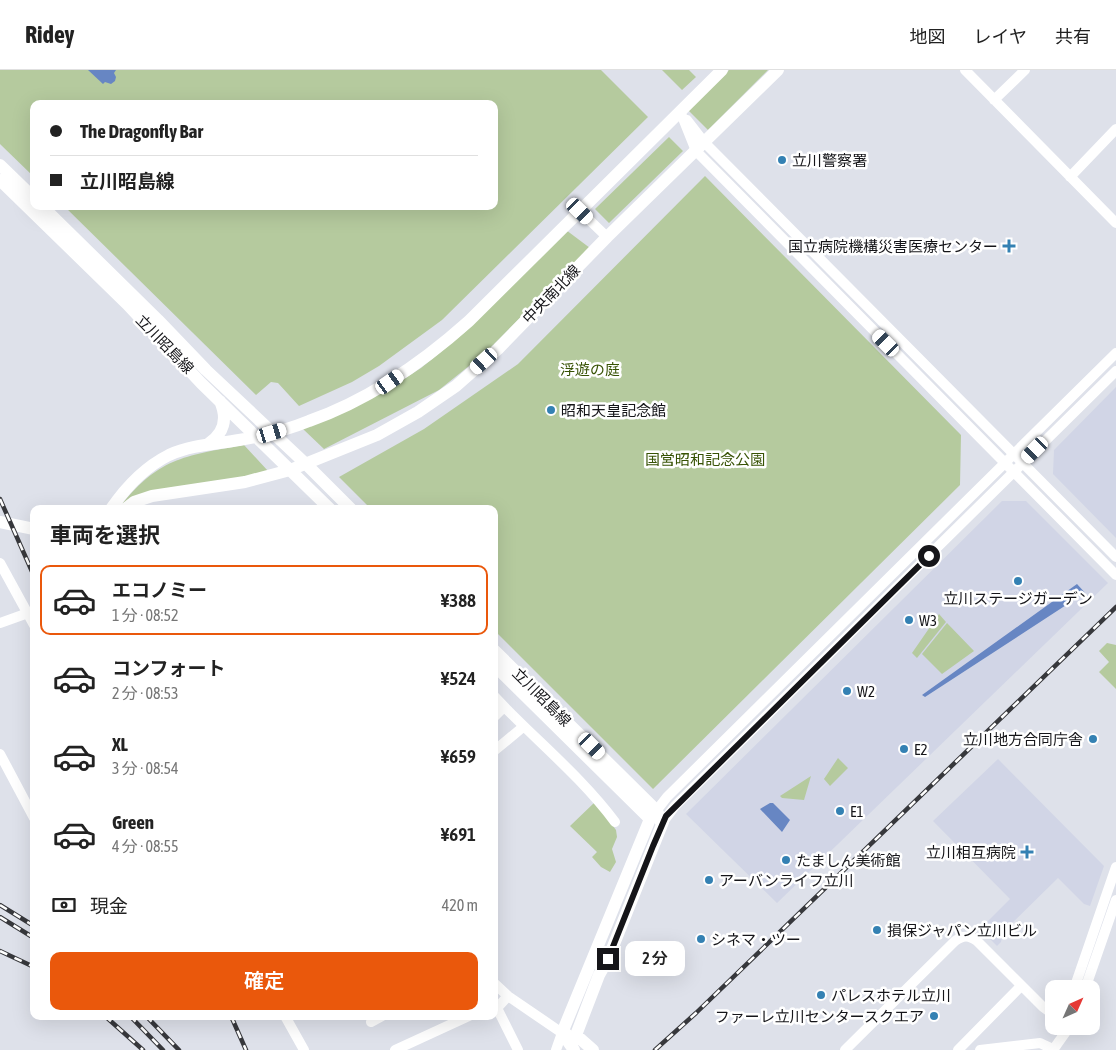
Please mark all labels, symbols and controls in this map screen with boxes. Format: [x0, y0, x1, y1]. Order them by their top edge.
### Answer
text: Ridey [25, 21, 74, 48]
text: 地図 [910, 26, 946, 47]
text: レイヤ [974, 26, 1027, 47]
text: 共有 [1055, 26, 1091, 47]
text: The Dragonfly Bar [80, 120, 203, 142]
place label: 立川警察署 [792, 152, 867, 169]
marker: 立川警察署 [776, 154, 788, 166]
text: 立川昭島線 [80, 170, 175, 192]
car [563, 195, 596, 227]
place label: 国立病院機構災害医療センター [788, 238, 998, 255]
marker: 国立病院機構災害医療センター [1002, 239, 1016, 253]
street label: 中央南北線 [519, 261, 583, 327]
street label: 立川昭島線 [133, 311, 197, 377]
car [870, 327, 901, 359]
car [467, 345, 500, 377]
park label: 浮遊の庭 [560, 361, 620, 378]
car [373, 367, 406, 397]
place label: 昭和天皇記念館 [561, 402, 666, 419]
marker: 昭和天皇記念館 [545, 404, 557, 416]
car [255, 421, 288, 445]
car [1019, 434, 1050, 466]
park label: 国営昭和記念公園 [645, 451, 765, 468]
text: 車両を選択 [50, 522, 160, 548]
route start [918, 545, 940, 567]
marker: 立川ステージガーデン [1012, 575, 1024, 587]
icon: car [52, 578, 97, 623]
text: エコノミー [112, 579, 207, 601]
text: ¥388 [441, 589, 476, 611]
place label: 立川ステージガーデン [943, 590, 1093, 607]
text: 1 分 · 08:52 [112, 606, 178, 624]
place label: W3 [919, 612, 937, 629]
marker: W3 [903, 614, 915, 626]
icon: car [52, 656, 97, 701]
text: コンフォート [112, 657, 225, 679]
street label: 立川昭島線 [509, 664, 575, 730]
text: ¥524 [441, 667, 476, 689]
place label: W2 [857, 683, 875, 700]
text: 2 分 · 08:53 [112, 684, 178, 702]
marker: W2 [841, 685, 853, 697]
car [576, 730, 607, 762]
place label: 立川地方合同庁舎 [963, 731, 1083, 748]
text: XL [112, 733, 128, 755]
marker: 立川地方合同庁舎 [1087, 733, 1099, 745]
icon: car [52, 734, 97, 779]
place label: E2 [914, 741, 927, 758]
marker: E2 [898, 743, 910, 755]
text: ¥659 [441, 745, 476, 767]
text: 3 分 · 08:54 [112, 759, 178, 777]
place label: E1 [850, 803, 863, 820]
marker: E1 [834, 805, 846, 817]
text: Green [112, 811, 154, 833]
icon: car [52, 812, 97, 857]
text: ¥691 [441, 823, 476, 845]
text: 4 分 · 08:55 [112, 837, 178, 855]
place label: 立川相互病院 [926, 844, 1016, 861]
marker: 立川相互病院 [1020, 845, 1034, 859]
place label: たましん美術館 [796, 852, 901, 869]
marker: たましん美術館 [780, 854, 792, 866]
place label: アーバンライフ立川 [719, 872, 854, 889]
marker: アーバンライフ立川 [703, 874, 715, 886]
icon: cash [50, 891, 78, 919]
text: 現金 [90, 895, 128, 917]
text: 420 m [442, 896, 478, 914]
place label: 損保ジャパン立川ビル [887, 922, 1037, 939]
marker: 損保ジャパン立川ビル [871, 924, 883, 936]
place label: シネマ・ツー [711, 931, 801, 948]
marker: シネマ・ツー [695, 933, 707, 945]
callout: 2 分 [626, 942, 686, 976]
route end [597, 948, 619, 970]
text: 2 分 [642, 949, 668, 967]
button: 確定 [50, 952, 478, 1010]
north arrow [1045, 980, 1100, 1035]
map controls [1045, 980, 1100, 1035]
place label: パレスホテル立川 [831, 987, 951, 1004]
marker: パレスホテル立川 [815, 989, 827, 1001]
place label: ファーレ立川センタースクエア [715, 1008, 924, 1025]
marker: ファーレ立川センタースクエア [928, 1010, 940, 1022]

